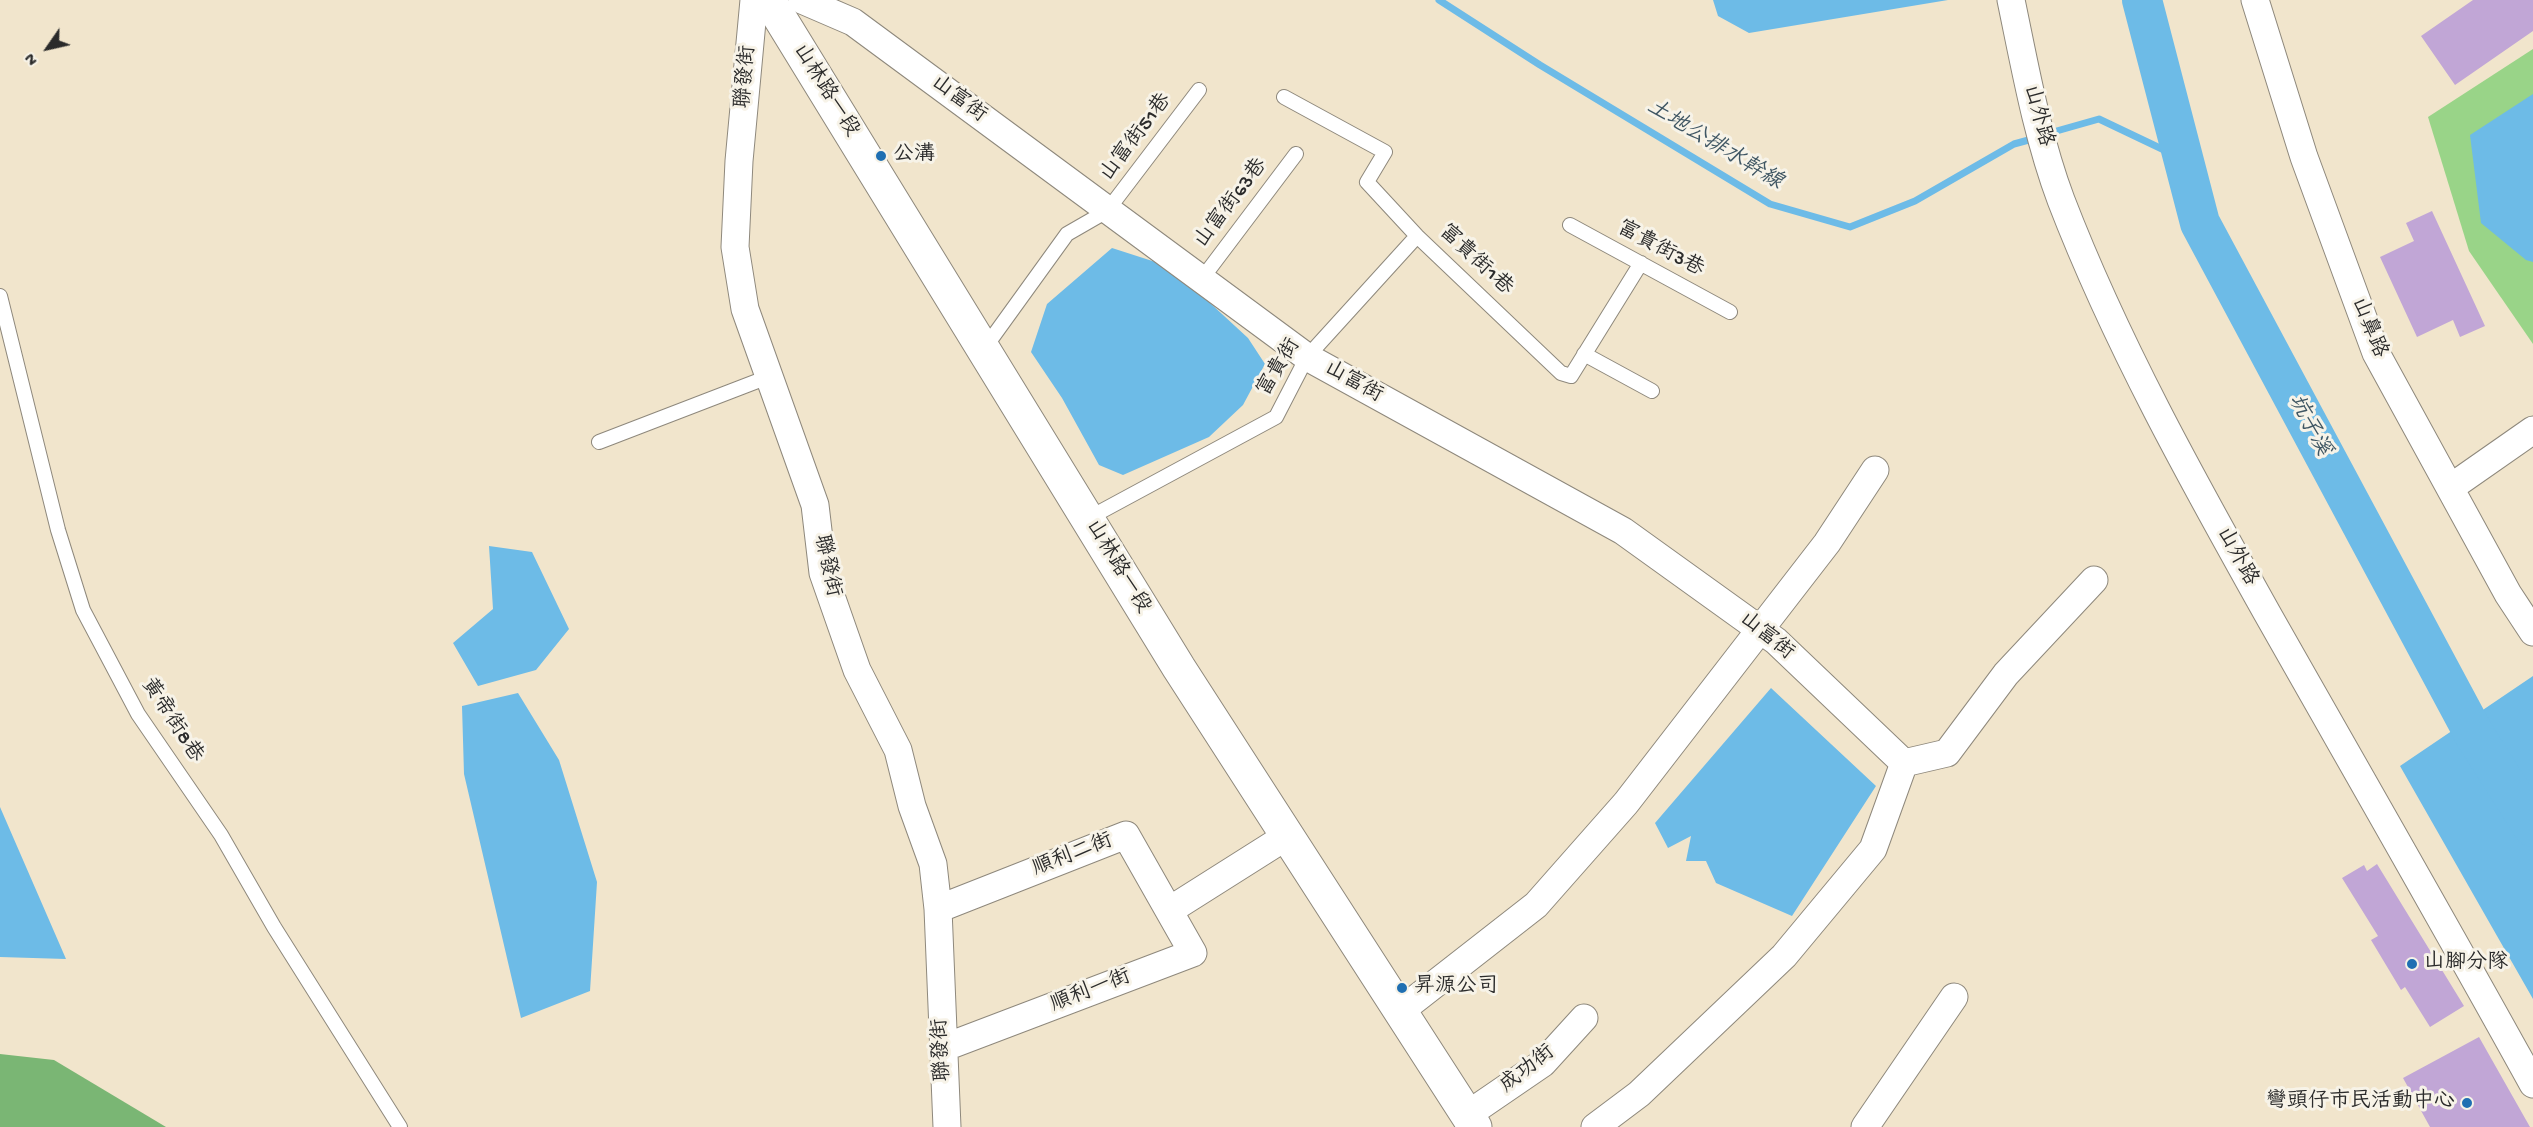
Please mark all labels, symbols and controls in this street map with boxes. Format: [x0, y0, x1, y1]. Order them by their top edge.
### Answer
north arrow [18, 18, 78, 78]
street label: 山林路一段 [786, 40, 864, 142]
street label: 聯發街 [732, 45, 762, 109]
text: N [22, 49, 43, 68]
street label: 山富街 [925, 71, 991, 129]
street label: 山外路 [2017, 82, 2057, 150]
street label: 山富街51巷 [1096, 89, 1178, 187]
water label: 土地公排水幹線 [1641, 95, 1787, 197]
place label: 公溝 [893, 143, 935, 169]
marker: 公溝 [874, 149, 888, 163]
street label: 山富街63巷 [1190, 154, 1274, 254]
street label: 富貴街3巷 [1612, 217, 1708, 283]
street label: 富貴街1巷 [1433, 220, 1517, 302]
street label: 山鼻路 [2345, 294, 2391, 362]
street label: 富貴街 [1253, 335, 1307, 401]
street label: 山富街 [1319, 357, 1387, 409]
water label: 坑子溪 [2281, 391, 2335, 461]
street label: 山林路一段 [1079, 516, 1155, 618]
street label: 山外路 [2210, 523, 2262, 591]
street label: 聯發街 [807, 533, 845, 599]
street label: 山富街 [1734, 607, 1798, 667]
street label: 黃帝街8巷 [134, 674, 208, 768]
street label: 順利二街 [1029, 829, 1117, 883]
place label: 山腳分隊 [2424, 951, 2508, 977]
marker: 山腳分隊 [2405, 957, 2419, 971]
street label: 順利一街 [1047, 965, 1135, 1019]
place label: 昇源公司 [1414, 975, 1498, 1001]
marker: 昇源公司 [1395, 981, 1409, 995]
street label: 聯發街 [929, 1018, 957, 1082]
street label: 成功街 [1495, 1041, 1561, 1099]
place label: 彎頭仔市民活動中心 [2266, 1090, 2455, 1116]
marker: 彎頭仔市民活動中心 [2460, 1096, 2474, 1110]

